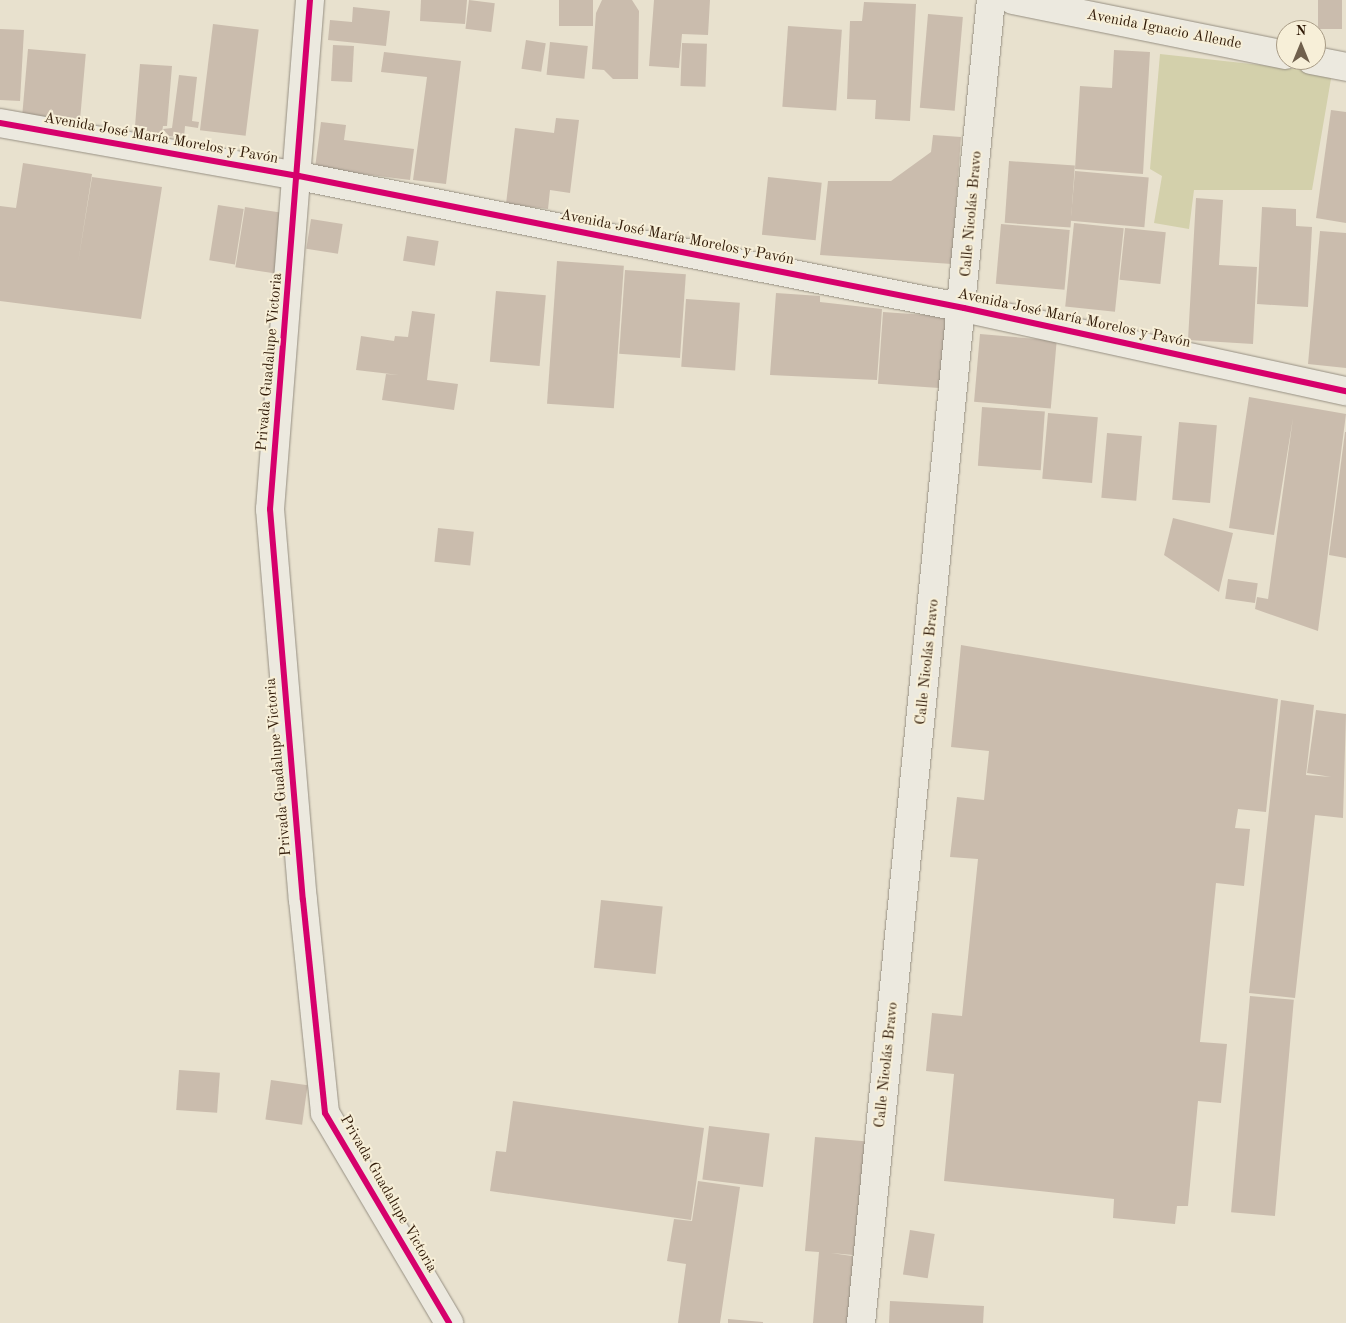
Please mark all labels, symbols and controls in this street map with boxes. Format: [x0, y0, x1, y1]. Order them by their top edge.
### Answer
street label: Avenida Ignacio Allende [1085, 6, 1243, 54]
north arrow [1276, 20, 1326, 70]
text: N [1296, 24, 1306, 38]
street label: Avenida José María Morelos y Pavón [42, 109, 280, 169]
street label: Calle Nicolás Bravo [958, 150, 986, 278]
street label: Avenida José María Morelos y Pavón [559, 206, 795, 270]
street label: Privada Guadalupe Victoria [253, 272, 287, 452]
street label: Avenida José María Morelos y Pavón [956, 285, 1192, 353]
street label: Calle Nicolás Bravo [912, 598, 944, 726]
street label: Privada Guadalupe Victoria [262, 677, 296, 857]
street label: Calle Nicolás Bravo [871, 1001, 903, 1129]
street label: Privada Guadalupe Victoria [335, 1112, 441, 1276]

